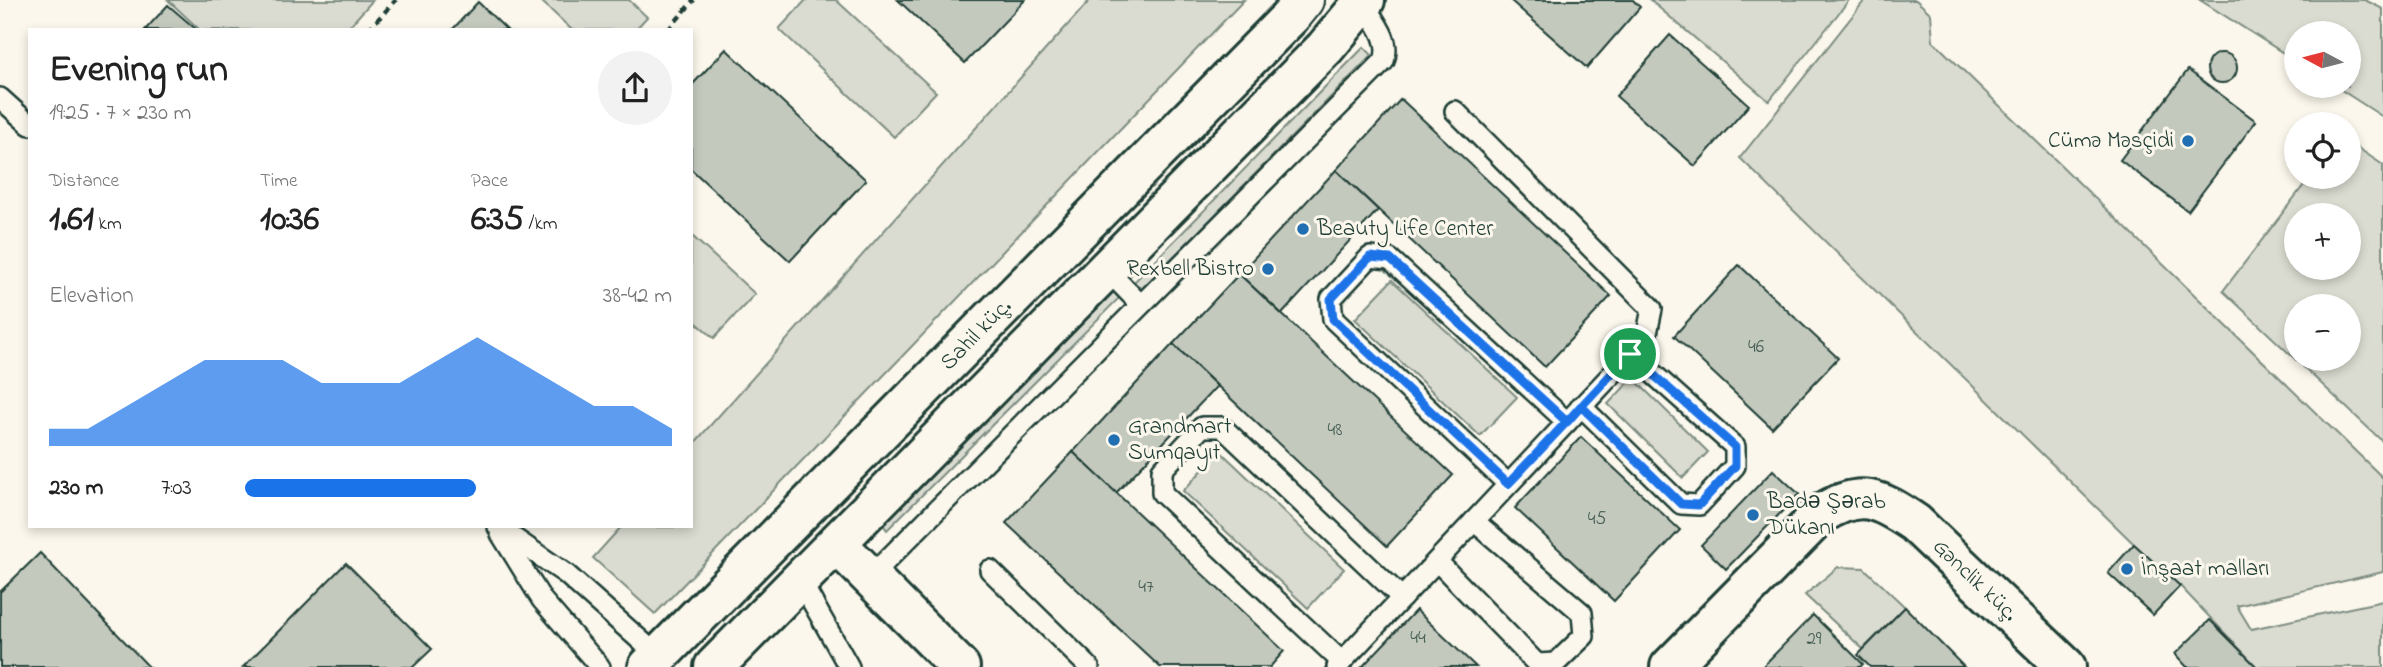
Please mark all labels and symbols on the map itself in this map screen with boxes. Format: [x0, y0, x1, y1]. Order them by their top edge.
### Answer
north arrow [2284, 21, 2361, 98]
place label: Cümə Məsçidi [2048, 125, 2174, 158]
marker: Cümə Məsçidi [2180, 133, 2196, 149]
place label: Beauty Life Center [1316, 213, 1494, 248]
marker: Beauty Life Center [1295, 221, 1311, 237]
place label: Rexbell Bistro [1127, 253, 1254, 286]
marker: Rexbell Bistro [1260, 261, 1276, 277]
street label: Sahil küç. [933, 291, 1020, 378]
pin [1600, 324, 1660, 384]
house number: 46 [1748, 334, 1764, 361]
place label: Grandmart Sumqayıt [1128, 411, 1232, 472]
house number: 48 [1328, 417, 1342, 444]
marker: Grandmart Sumqayıt [1106, 432, 1122, 448]
place label: Badә Şәrab Dükanı [1766, 486, 1886, 545]
house number: 45 [1588, 506, 1606, 533]
marker: Badә Şәrab Dükanı [1745, 507, 1761, 523]
street label: Gənclik küç. [1925, 531, 2026, 630]
place label: İnşaat malları [2141, 553, 2269, 586]
marker: İnşaat malları [2119, 561, 2135, 577]
house number: 47 [1138, 574, 1154, 601]
house number: 44 [1410, 625, 1426, 652]
house number: 29 [1806, 626, 1822, 653]

